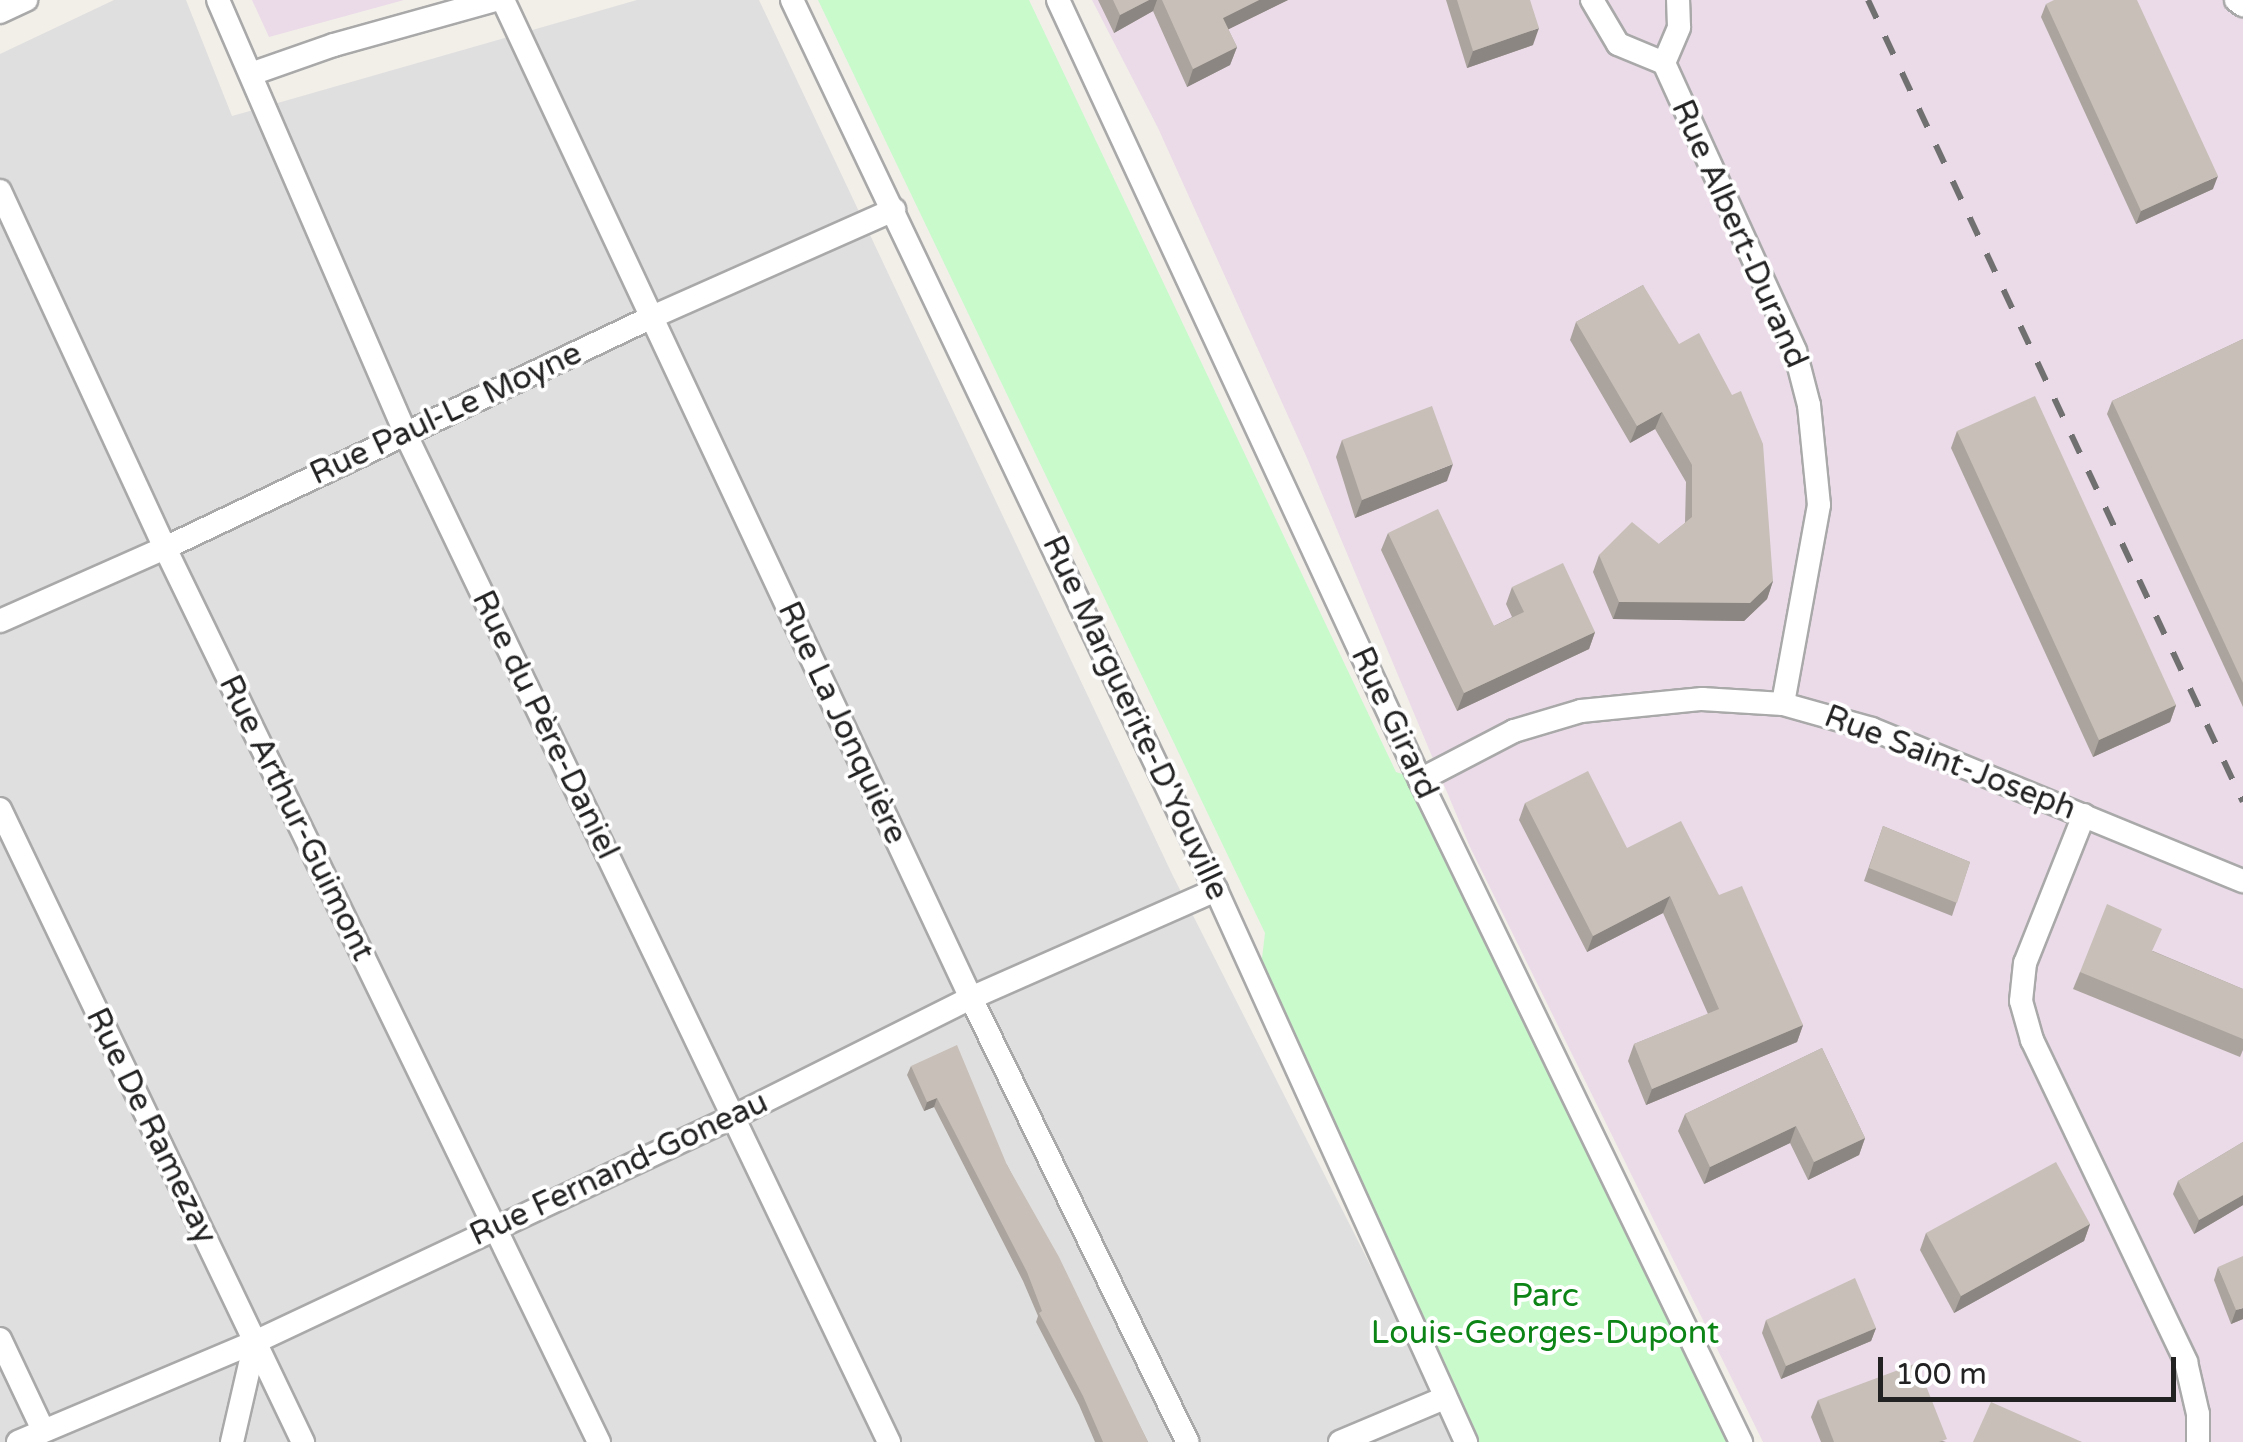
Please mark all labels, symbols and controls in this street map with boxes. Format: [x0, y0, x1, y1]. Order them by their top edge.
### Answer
street label: Rue Albert-Durand [1663, 94, 1815, 374]
street label: Rue Paul-Le Moyne [304, 334, 588, 494]
street label: Rue Marguerite-D'Youville [1034, 530, 1236, 906]
street label: Rue du Père-Daniel [463, 584, 627, 866]
street label: Rue La Jonquière [769, 596, 915, 850]
street label: Rue Girard [1342, 641, 1446, 805]
street label: Rue Arthur-Guimont [210, 669, 382, 967]
street label: Rue Saint-Joseph [1819, 697, 2081, 829]
street label: Rue De Ramezay [77, 1002, 225, 1250]
street label: Rue Fernand-Goneau [464, 1083, 774, 1255]
park label: Parc Louis-Georges-Dupont [1371, 1278, 1719, 1353]
scale bar [1883, 1337, 2180, 1399]
text: 100 m [1895, 1356, 1987, 1393]

